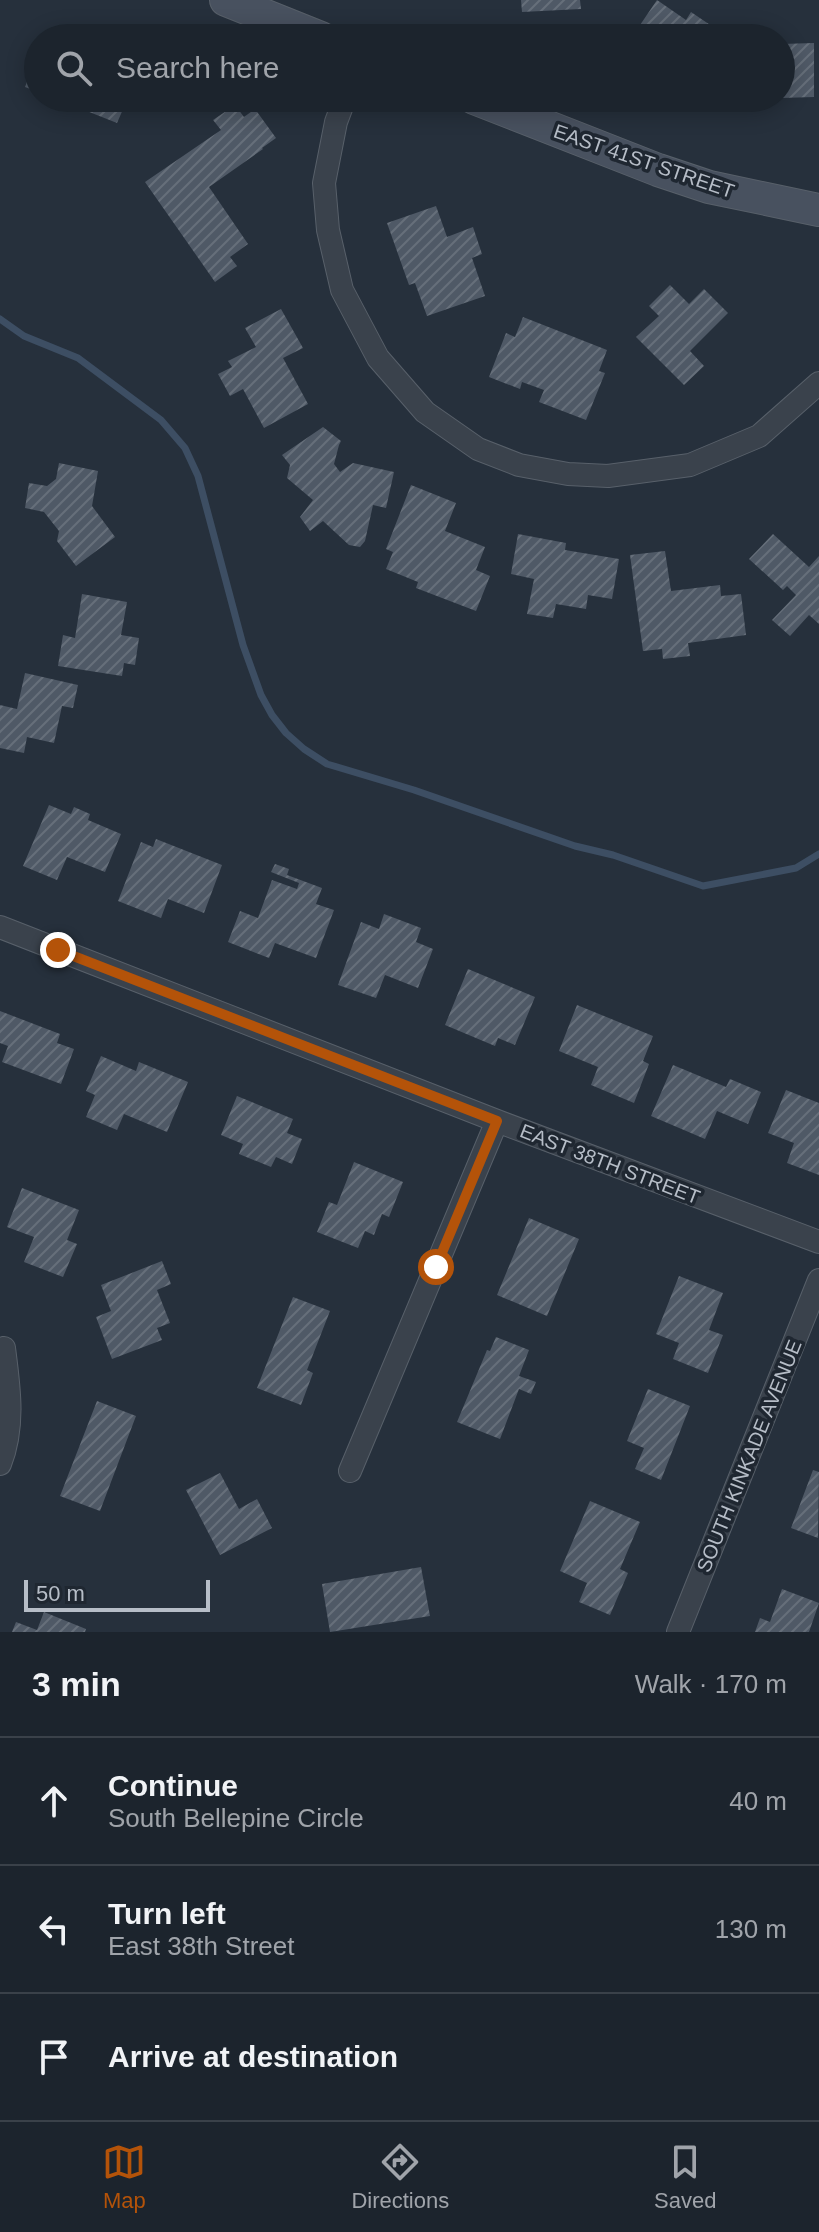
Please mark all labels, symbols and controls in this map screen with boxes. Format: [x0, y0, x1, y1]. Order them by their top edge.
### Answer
search box [24, 24, 795, 112]
icon: search [52, 46, 96, 90]
text: Search here [116, 51, 279, 84]
street label: EAST 41ST STREET [551, 120, 737, 202]
route end [40, 932, 76, 968]
street label: EAST 38TH STREET [517, 1120, 703, 1208]
route start [418, 1249, 454, 1285]
street label: SOUTH KINKADE AVENUE [692, 1337, 806, 1575]
scale bar [24, 1576, 210, 1612]
text: 50 m [36, 1581, 85, 1606]
text: 3 min [32, 1665, 121, 1703]
text: Walk · 170 m [635, 1669, 787, 1699]
text: Continue [108, 1769, 238, 1802]
icon: ahead [32, 1779, 76, 1823]
text: 40 m [729, 1786, 787, 1816]
text: South Bellepine Circle [108, 1803, 364, 1833]
text: Turn left [108, 1897, 226, 1930]
icon: left [32, 1907, 76, 1951]
text: 130 m [715, 1914, 787, 1944]
text: East 38th Street [108, 1931, 294, 1961]
icon: arrive [32, 2035, 76, 2079]
text: Arrive at destination [108, 2040, 398, 2073]
tab: Map [102, 2140, 146, 2214]
tab: Directions [351, 2140, 449, 2214]
tab: Saved [654, 2140, 717, 2214]

